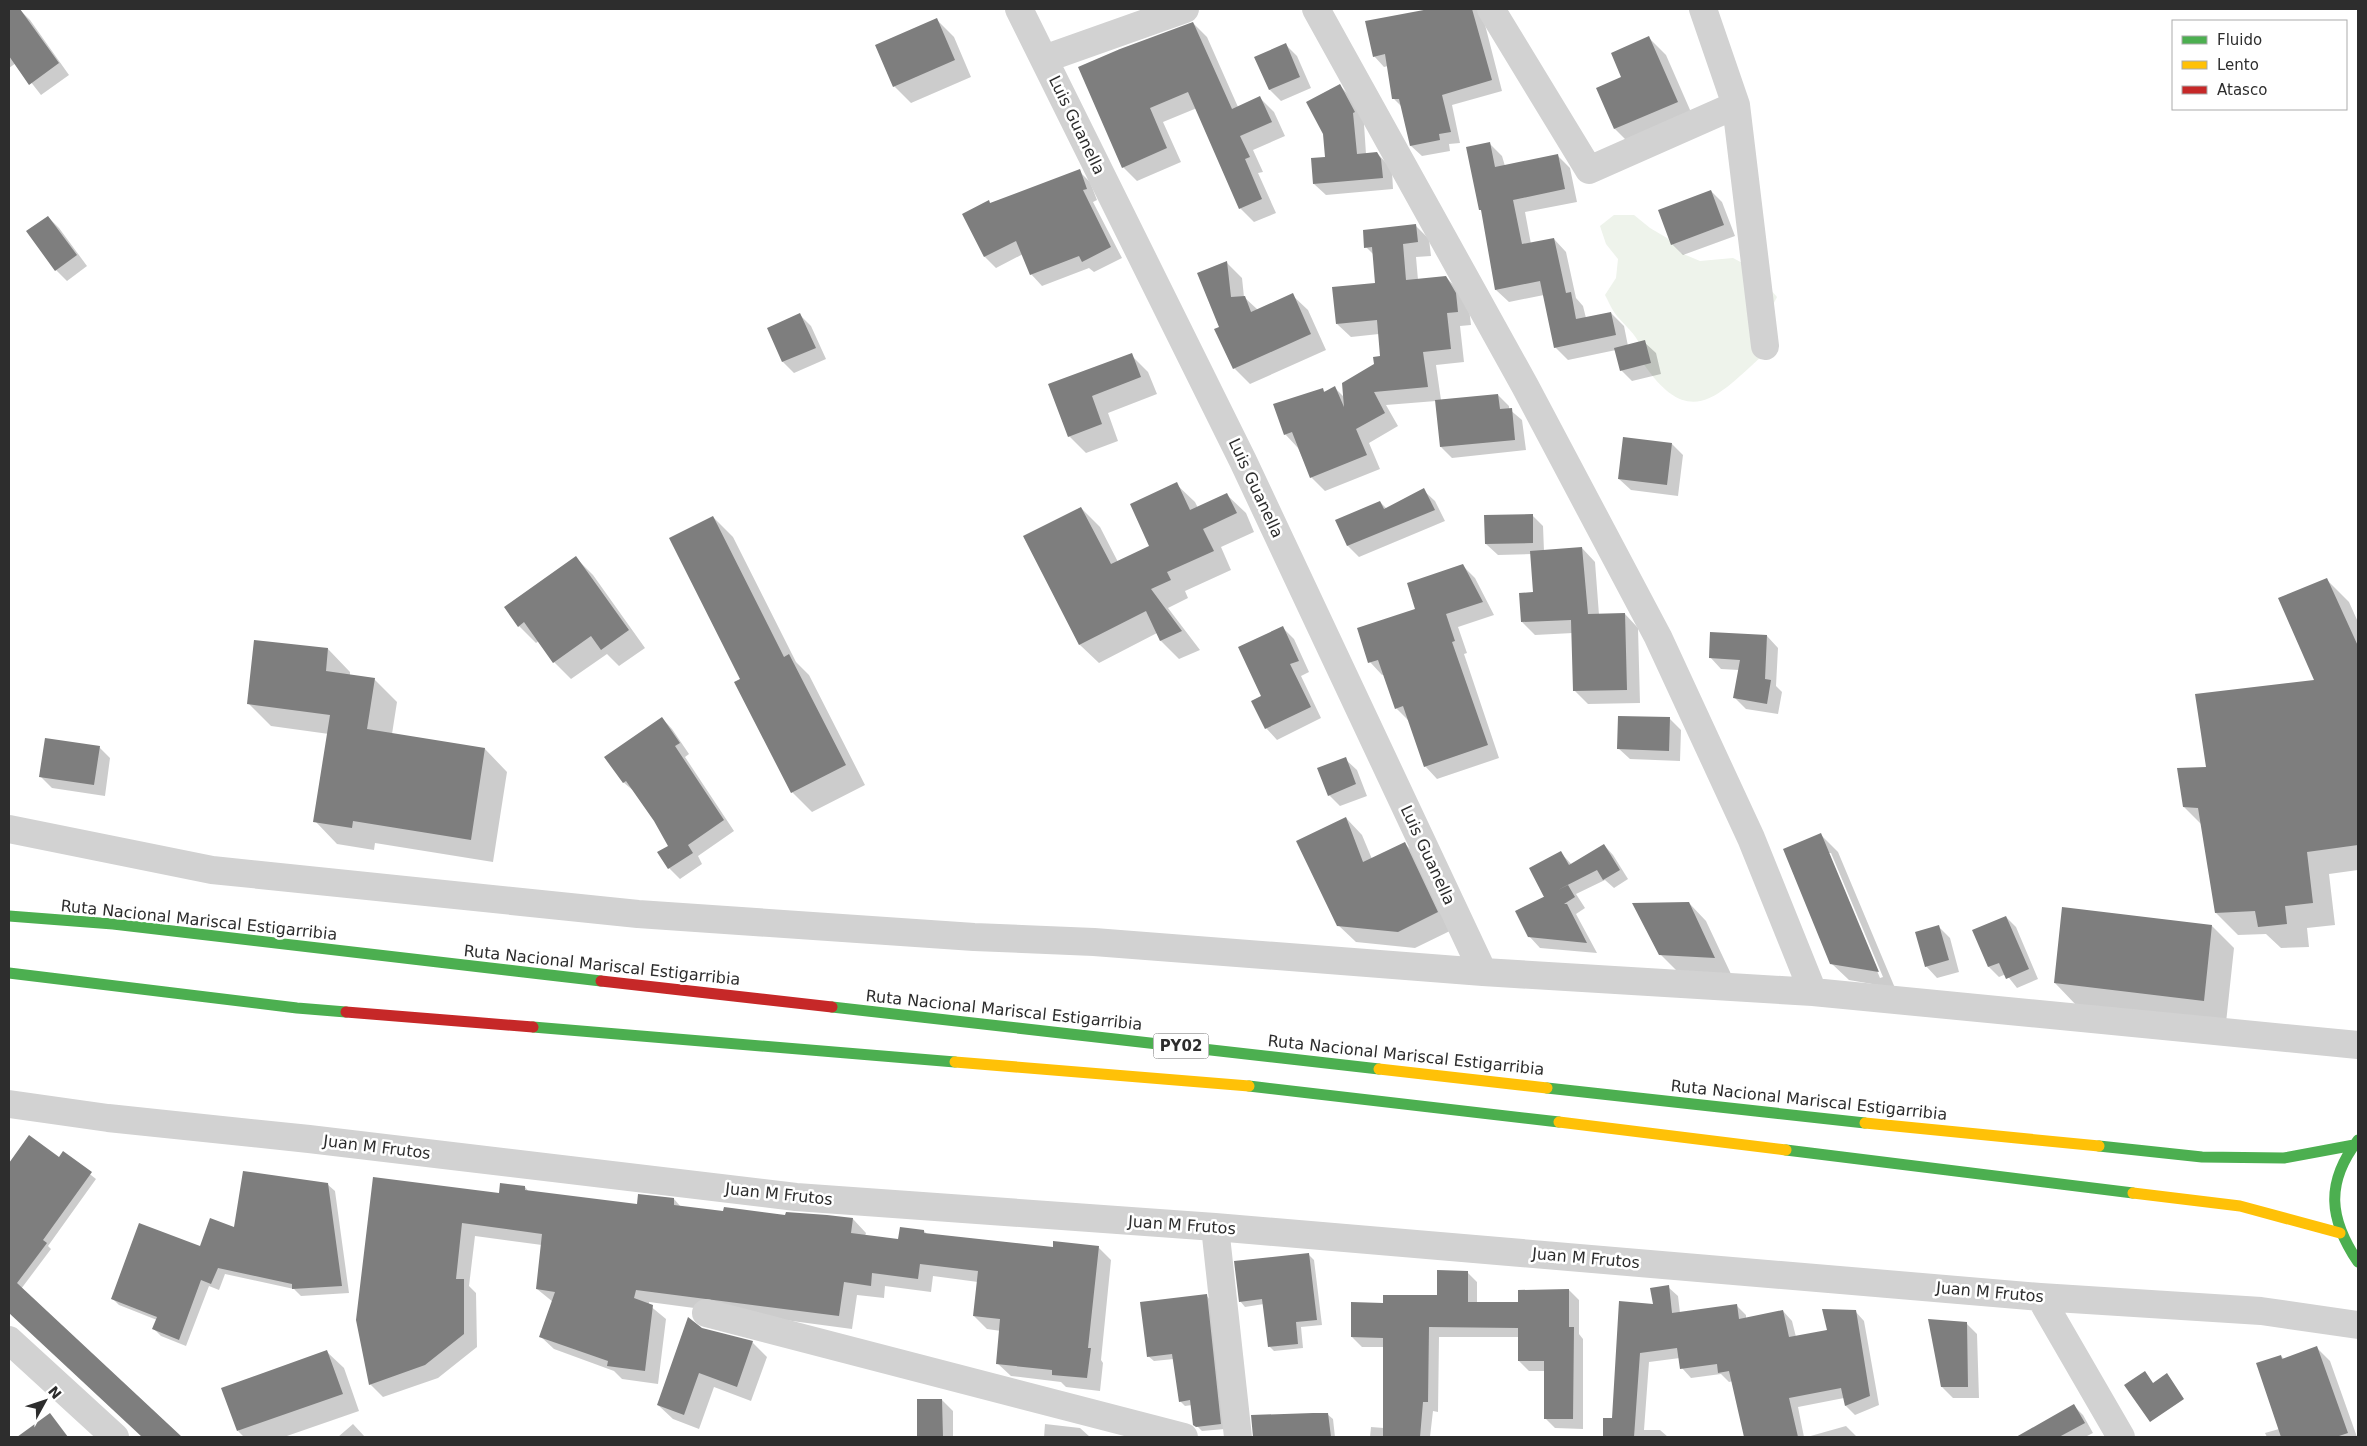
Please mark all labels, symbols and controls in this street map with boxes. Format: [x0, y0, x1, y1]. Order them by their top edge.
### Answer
legend [2172, 20, 2347, 110]
text: Fluido [2217, 31, 2262, 49]
text: Lento [2217, 56, 2259, 74]
street label: Luis Guanella [1045, 72, 1109, 178]
text: Atasco [2217, 81, 2267, 99]
street label: Luis Guanella [1225, 435, 1287, 541]
street label: Luis Guanella [1397, 802, 1459, 908]
street label: Ruta Nacional Mariscal Estigarribia [60, 896, 338, 944]
street label: Ruta Nacional Mariscal Estigarribia [463, 941, 741, 989]
street label: Ruta Nacional Mariscal Estigarribia [865, 986, 1143, 1034]
street label: Ruta Nacional Mariscal Estigarribia [1267, 1031, 1545, 1079]
road number: PY02 [1154, 1034, 1208, 1058]
street label: Ruta Nacional Mariscal Estigarribia [1670, 1076, 1948, 1124]
street label: Juan M Frutos [321, 1131, 432, 1163]
street label: Juan M Frutos [723, 1179, 834, 1209]
street label: Juan M Frutos [1127, 1212, 1236, 1238]
street label: Juan M Frutos [1530, 1244, 1641, 1272]
street label: Juan M Frutos [1934, 1278, 2045, 1306]
north arrow [20, 1376, 70, 1426]
text: N [45, 1383, 65, 1402]

